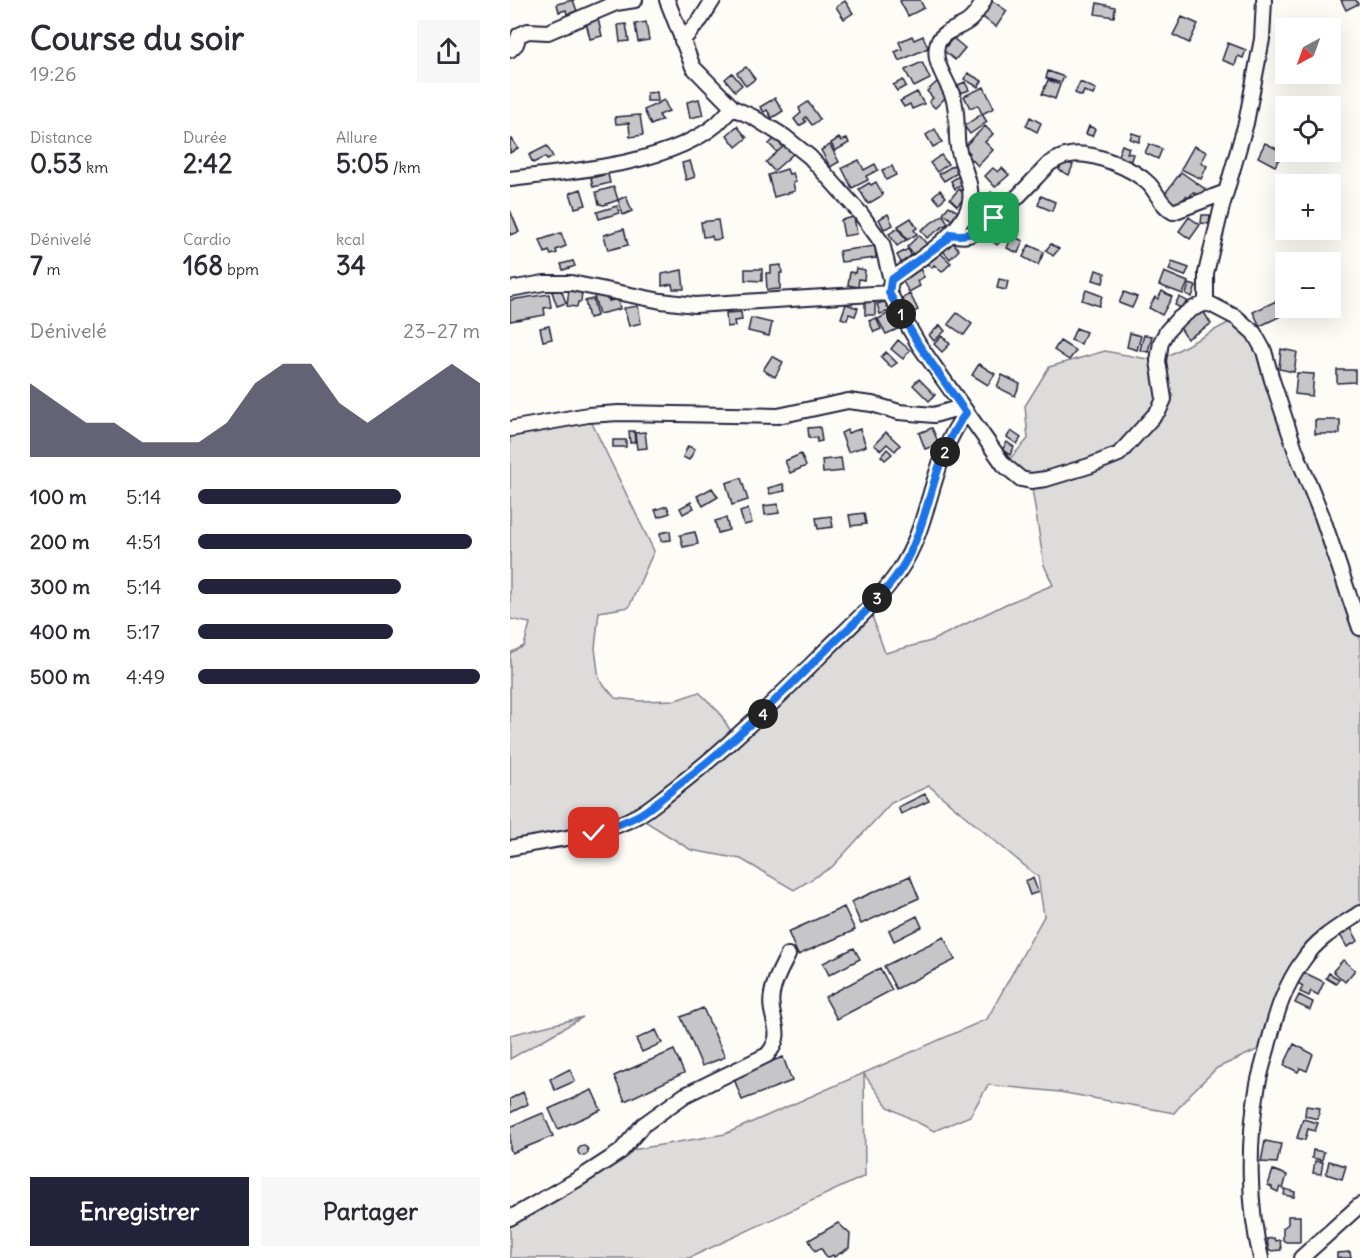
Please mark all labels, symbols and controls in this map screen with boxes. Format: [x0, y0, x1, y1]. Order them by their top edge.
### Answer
text: Course du soir [30, 17, 244, 59]
north arrow [1275, 18, 1341, 84]
map controls [1275, 18, 1341, 318]
button: share [417, 20, 480, 83]
text: 19:26 [30, 61, 76, 86]
button: locate [1275, 96, 1341, 162]
text: Distance [30, 127, 92, 147]
text: Durée [183, 127, 227, 147]
text: Allure [336, 127, 377, 147]
text: 0.53 [30, 147, 82, 180]
text: 2:42 [183, 147, 232, 180]
text: 5:05 [336, 147, 389, 180]
text: km [82, 157, 108, 177]
text: /km [389, 157, 421, 177]
button: + [1275, 174, 1341, 240]
pin [968, 192, 1019, 243]
icon: arrive [977, 201, 1010, 234]
text: Dénivelé [30, 229, 91, 249]
text: Cardio [183, 229, 231, 249]
text: kcal [336, 229, 365, 249]
text: 7 [30, 249, 43, 282]
text: 168 [183, 249, 223, 282]
text: 34 [336, 249, 366, 282]
button: − [1275, 252, 1341, 318]
text: m [43, 259, 61, 279]
text: bpm [223, 259, 259, 279]
pin: 1 [886, 299, 916, 329]
text: 1 [898, 304, 904, 324]
text: Dénivelé [30, 318, 107, 343]
text: 23–27 m [403, 318, 480, 343]
pin: 2 [930, 437, 960, 467]
text: 2 [941, 442, 949, 462]
text: 100 m [30, 484, 87, 509]
text: 5:14 [126, 484, 162, 509]
text: 200 m [30, 529, 90, 554]
text: 4:51 [126, 529, 162, 554]
text: 300 m [30, 574, 90, 599]
text: 5:14 [126, 574, 162, 599]
pin: 3 [862, 583, 892, 613]
text: 3 [872, 588, 882, 608]
text: 400 m [30, 619, 90, 644]
text: 5:17 [126, 619, 160, 644]
text: 500 m [30, 664, 90, 689]
text: 4:49 [126, 664, 165, 689]
pin: 4 [748, 699, 778, 729]
text: 4 [758, 704, 768, 724]
pin [568, 807, 619, 858]
icon: check [577, 816, 610, 849]
button: Enregistrer [30, 1177, 249, 1246]
button: Partager [261, 1177, 480, 1246]

